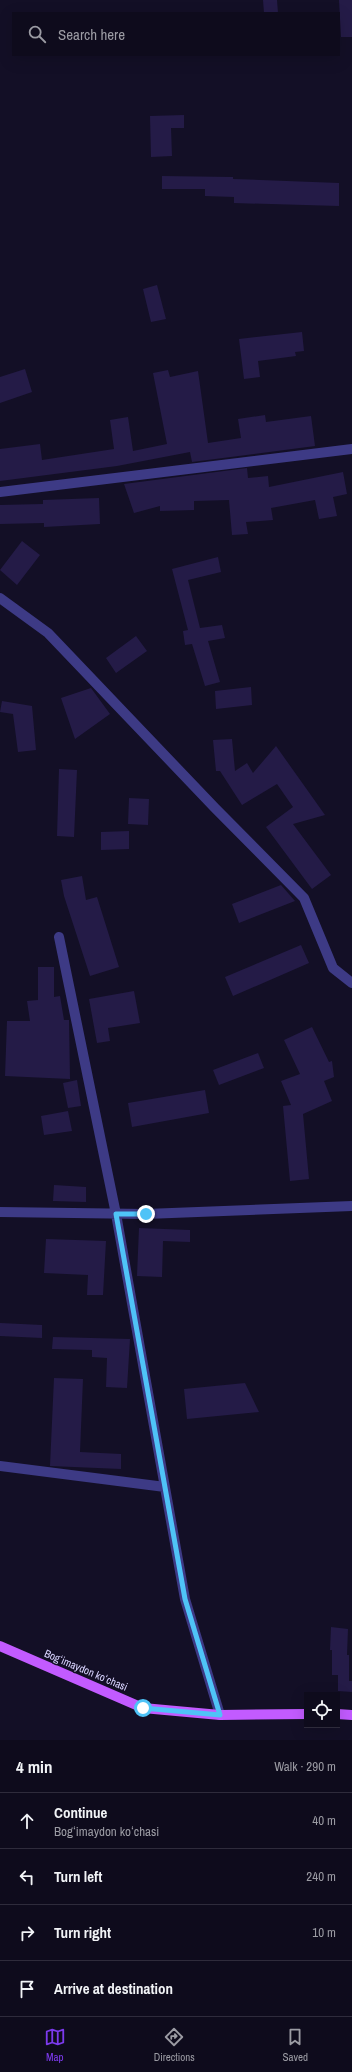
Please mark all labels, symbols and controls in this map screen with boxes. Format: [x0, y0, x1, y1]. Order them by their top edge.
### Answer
search box [12, 12, 340, 56]
icon: search [26, 23, 48, 45]
text: Search here [58, 24, 125, 45]
route end [137, 1205, 155, 1223]
street label: Bogʻimaydon koʻchasi [42, 1646, 130, 1694]
map controls [304, 1692, 340, 1728]
button: locate [304, 1692, 340, 1728]
route start [134, 1699, 152, 1717]
text: 4 min [16, 1755, 52, 1778]
text: Walk · 290 m [274, 1758, 336, 1775]
text: Continue [54, 1802, 107, 1823]
icon: ahead [16, 1810, 38, 1832]
text: 40 m [312, 1812, 336, 1829]
text: Bogʻimaydon koʻchasi [54, 1823, 159, 1840]
icon: left [16, 1866, 38, 1888]
text: Turn left [54, 1866, 102, 1887]
text: 240 m [306, 1868, 336, 1885]
icon: right [16, 1922, 38, 1944]
text: Turn right [54, 1922, 111, 1943]
text: 10 m [312, 1924, 336, 1941]
icon: arrive [16, 1978, 38, 2000]
text: Arrive at destination [54, 1978, 173, 1999]
tab: Map [44, 2026, 66, 2064]
tab: Directions [154, 2026, 195, 2064]
tab: Saved [283, 2026, 308, 2064]

